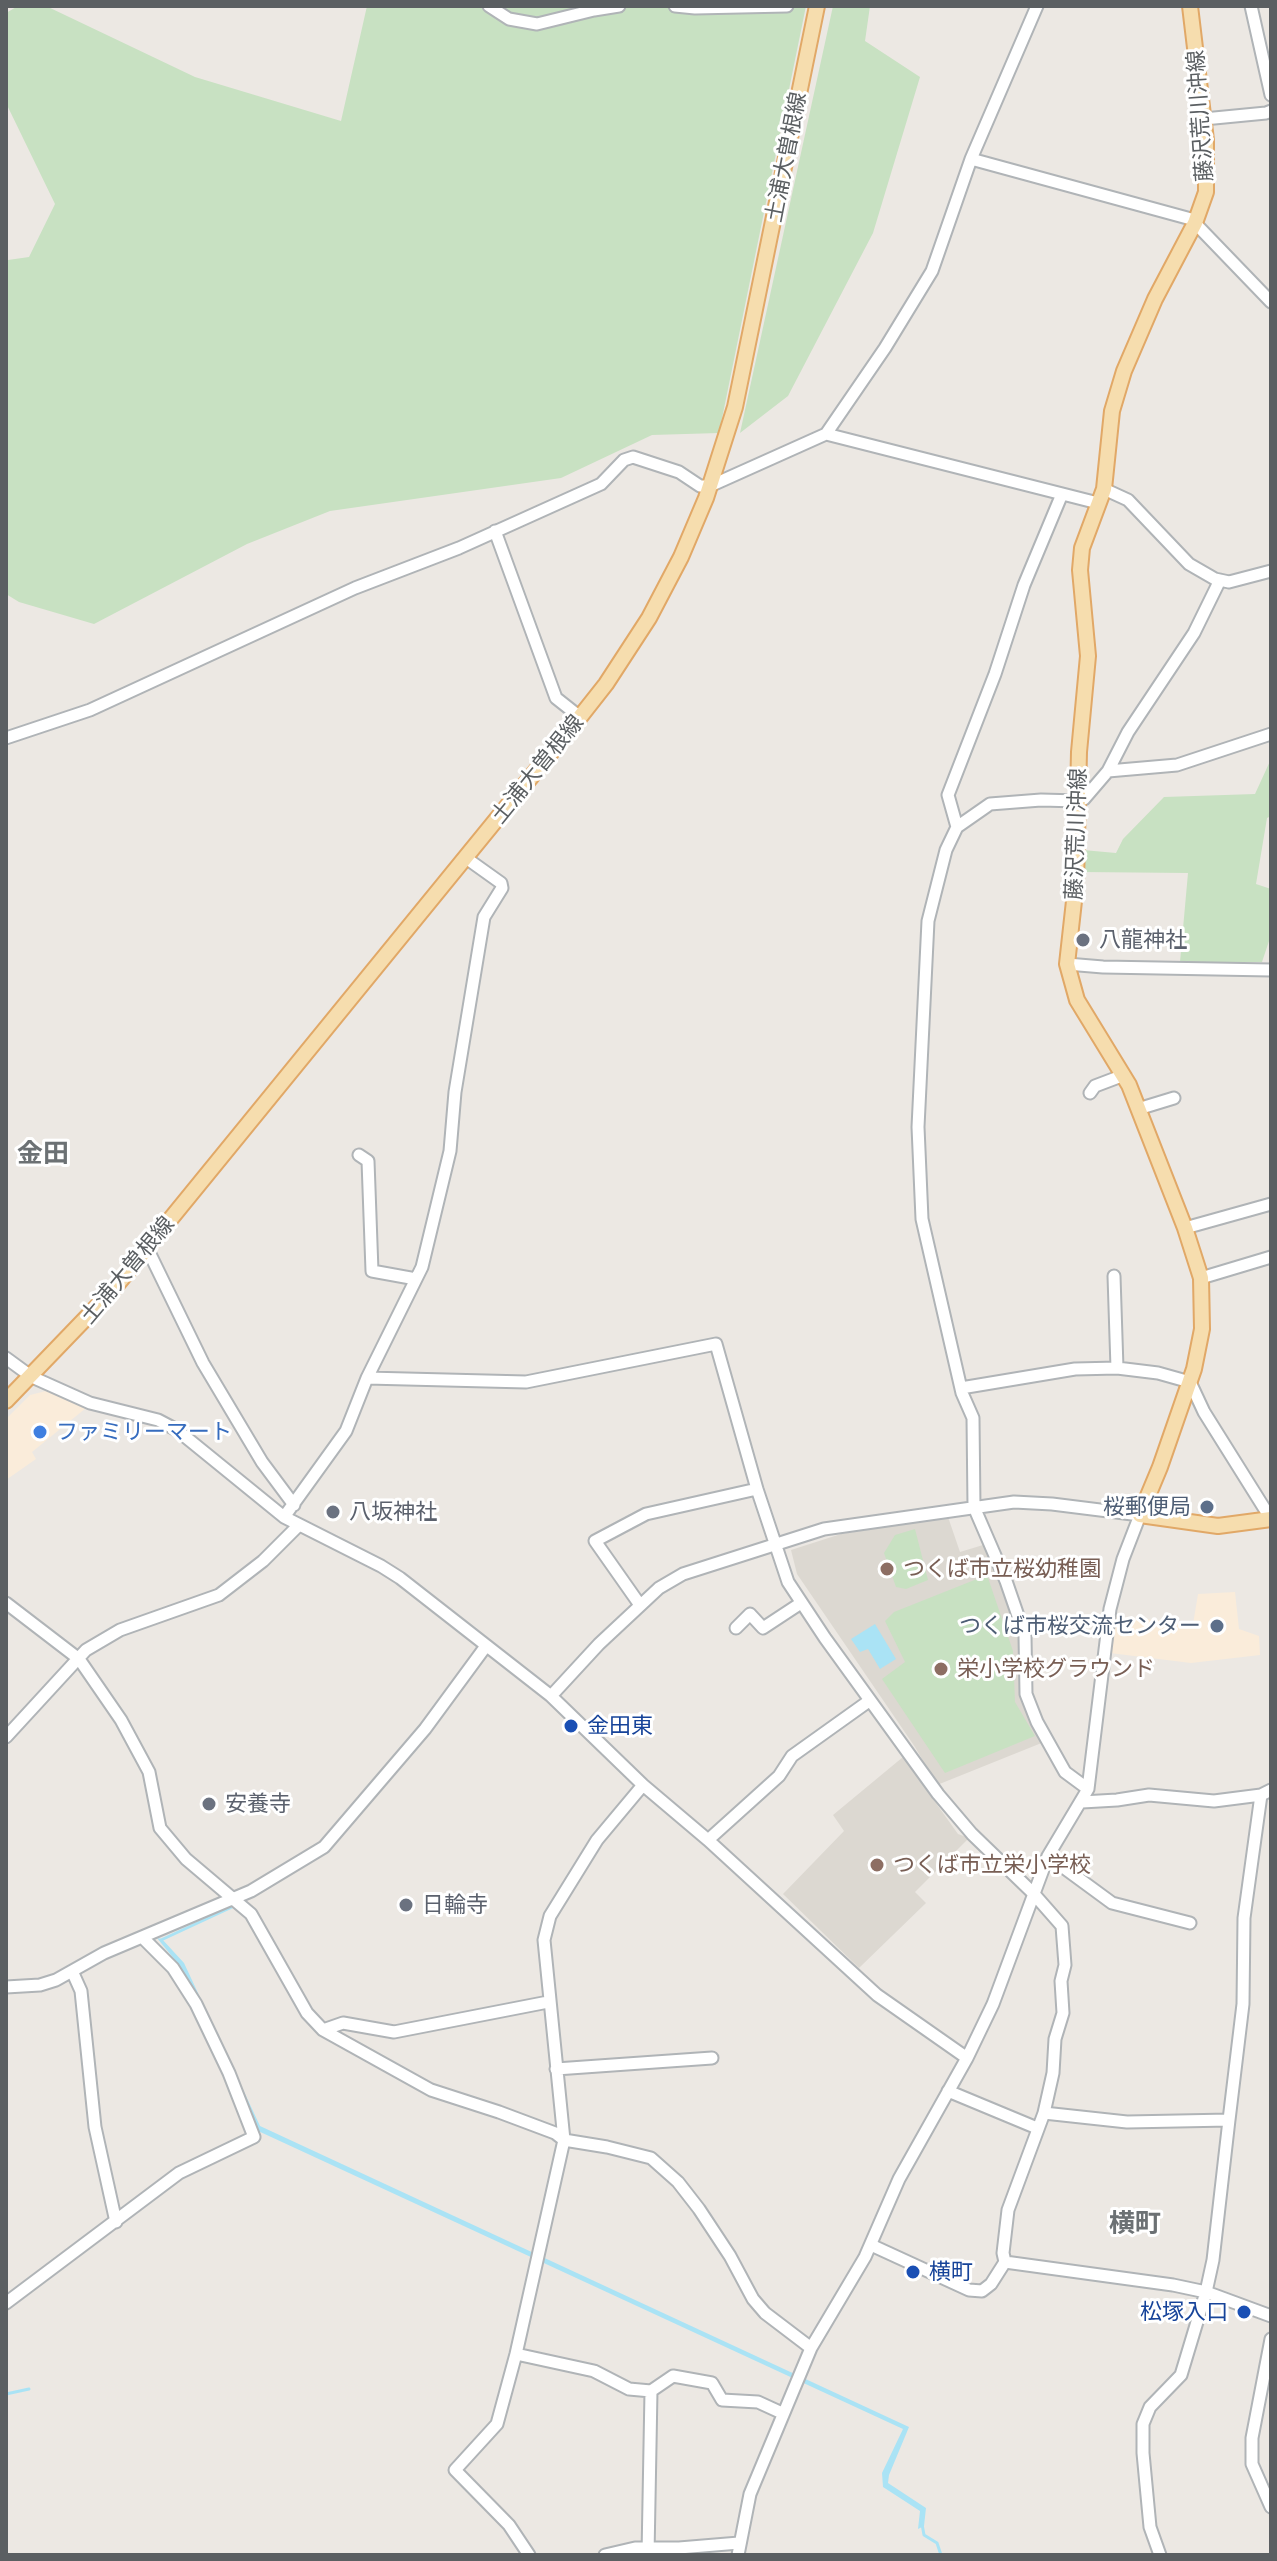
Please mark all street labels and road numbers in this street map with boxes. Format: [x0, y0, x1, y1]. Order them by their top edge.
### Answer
street label: 藤沢荒川沖線 [1182, 49, 1218, 183]
street label: 土浦大曽根線 [760, 90, 812, 224]
street label: 土浦大曽根線 [485, 709, 589, 829]
street label: 藤沢荒川沖線 [1061, 768, 1091, 900]
street label: 土浦大曽根線 [74, 1211, 180, 1329]

